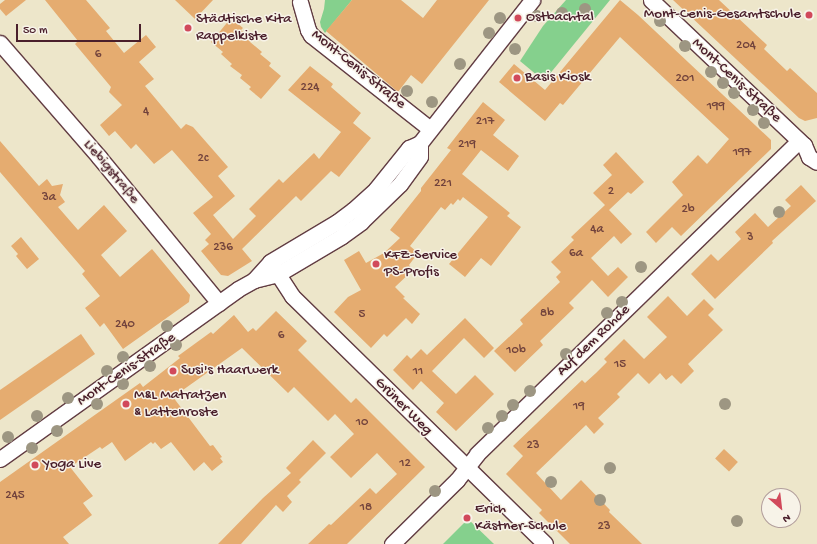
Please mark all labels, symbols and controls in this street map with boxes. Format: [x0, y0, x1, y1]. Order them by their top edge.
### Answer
place label: Mont-Cenis-Gesamtschule [644, 6, 801, 24]
place label: Ostbachtal [526, 9, 594, 27]
place label: Städtische Kita Rappelkiste [196, 10, 292, 45]
marker: Mont-Cenis-Gesamtschule [804, 10, 814, 20]
marker: Ostbachtal [513, 13, 523, 23]
scale bar [18, 16, 143, 42]
marker: Städtische Kita Rappelkiste [183, 23, 193, 33]
text: 50 m [23, 24, 48, 38]
street label: Mont-Cenis-Straße [307, 26, 409, 114]
street label: Mont-Cenis-Straße [687, 35, 785, 127]
house number: 204 [736, 38, 756, 54]
house number: 6 [95, 47, 101, 63]
place label: Basis Kiosk [525, 69, 590, 87]
house number: 201 [675, 71, 695, 87]
marker: Basis Kiosk [512, 73, 522, 83]
house number: 224 [301, 80, 319, 96]
house number: 199 [707, 99, 725, 115]
house number: 4 [143, 104, 149, 120]
house number: 217 [476, 114, 494, 130]
street label: Liebigstraße [79, 136, 143, 208]
house number: 219 [458, 137, 476, 153]
house number: 197 [733, 145, 751, 161]
house number: 2c [198, 151, 208, 167]
house number: 221 [434, 176, 452, 192]
house number: 2 [608, 184, 614, 200]
house number: 3a [42, 190, 56, 206]
house number: 2b [681, 202, 695, 218]
house number: 4a [590, 222, 604, 238]
house number: 3 [747, 230, 753, 246]
house number: 236 [213, 240, 233, 256]
place label: KFZ-Service PS-Profis [384, 246, 457, 281]
house number: 6a [569, 246, 583, 262]
marker: KFZ-Service PS-Profis [371, 259, 381, 269]
street label: Auf dem Rohde [554, 302, 634, 380]
house number: 8b [540, 306, 554, 322]
house number: 5 [359, 307, 365, 323]
house number: 240 [115, 317, 135, 333]
house number: 6 [278, 328, 284, 344]
street label: Mont-Cenis-Straße [74, 329, 180, 411]
house number: 10b [506, 343, 526, 359]
house number: 15 [614, 357, 626, 373]
place label: Susi's Haarwerk [181, 362, 279, 380]
house number: 11 [413, 364, 423, 380]
marker: Susi's Haarwerk [168, 366, 178, 376]
street label: Grüner Weg [370, 374, 436, 440]
place label: M&L Matratzen & Lattenroste [134, 386, 226, 421]
marker: M&L Matratzen & Lattenroste [121, 399, 131, 409]
house number: 19 [573, 399, 585, 415]
house number: 10 [356, 415, 368, 431]
house number: 23 [526, 438, 540, 454]
place label: Yoga Live [43, 456, 101, 474]
house number: 12 [399, 456, 411, 472]
marker: Yoga Live [30, 460, 40, 470]
house number: 245 [5, 488, 25, 504]
north arrow [761, 488, 801, 528]
house number: 18 [360, 500, 372, 516]
place label: Erich Kästner-Schule [475, 500, 566, 535]
text: N [780, 511, 792, 525]
marker: Erich Kästner-Schule [462, 513, 472, 523]
house number: 23 [597, 519, 611, 535]

